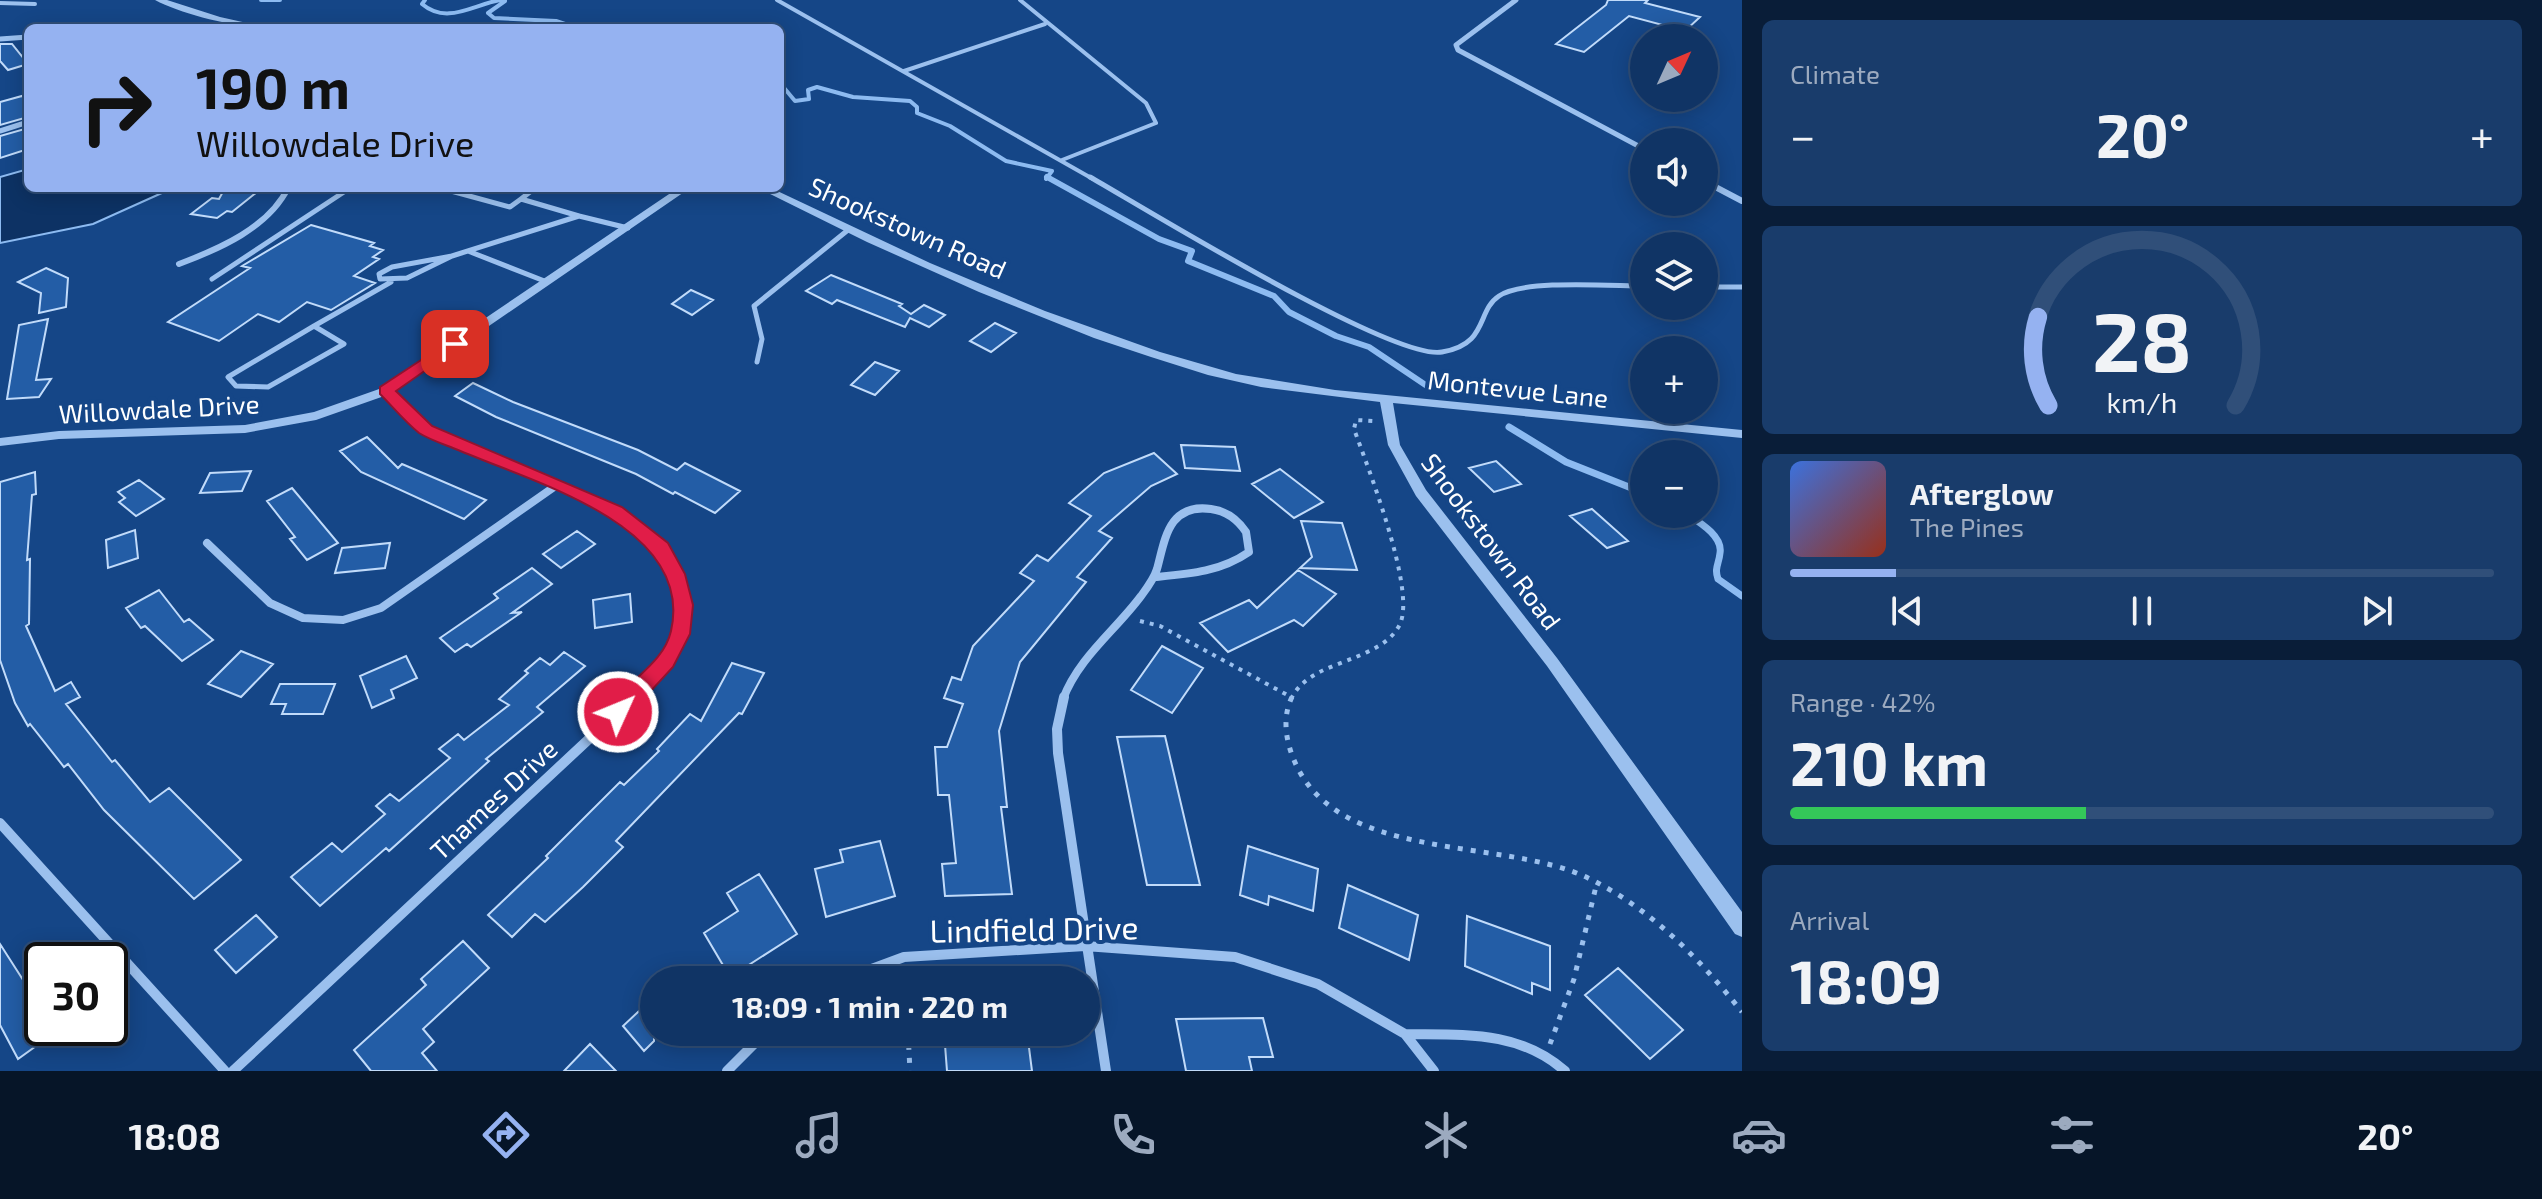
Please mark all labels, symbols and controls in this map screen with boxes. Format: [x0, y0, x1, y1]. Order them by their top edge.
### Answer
north arrow [1630, 24, 1718, 112]
map controls [1630, 24, 1718, 528]
text: 190 m [196, 53, 350, 120]
icon: right [64, 56, 168, 160]
text: Climate [1790, 58, 1880, 89]
text: 20° [2096, 98, 2189, 170]
text: − [1790, 108, 1816, 161]
text: + [2470, 108, 2494, 161]
text: Willowdale Drive [196, 121, 474, 164]
button: sound [1630, 128, 1718, 216]
street label: Shookstown Road [805, 170, 1011, 284]
button: layers [1630, 232, 1718, 320]
text: 28 [2092, 288, 2192, 388]
pin [421, 310, 489, 378]
icon: arrive [433, 322, 477, 366]
button: + [1630, 336, 1718, 424]
street label: Montevue Lane [1426, 363, 1610, 413]
text: km/h [2107, 384, 2177, 419]
street label: Willowdale Drive [58, 387, 260, 429]
button: − [1630, 440, 1718, 528]
street label: Shookstown Road [1416, 447, 1568, 635]
text: Afterglow [1910, 475, 2054, 511]
text: The Pines [1910, 511, 2024, 542]
icon: previous [1885, 589, 1929, 633]
icon: pause [2120, 589, 2164, 633]
icon: next [2355, 589, 2399, 633]
position arrow [576, 670, 660, 754]
text: Range · 42% [1790, 686, 1935, 717]
text: 210 km [1790, 726, 1988, 798]
street label: Thames Drive [423, 732, 563, 866]
text: Arrival [1790, 904, 1869, 935]
street label: Lindfield Drive [929, 907, 1139, 949]
speed limit sign: 30 [24, 942, 128, 1046]
text: 18:09 [1790, 944, 1942, 1016]
text: 18:09 · 1 min · 220 m [732, 988, 1008, 1024]
icon: directions [478, 1107, 534, 1163]
icon: music [791, 1107, 847, 1163]
icon: phone [1105, 1107, 1161, 1163]
icon: climate [1418, 1107, 1474, 1163]
icon: car [1731, 1107, 1787, 1163]
icon: filters [2044, 1107, 2100, 1163]
text: 18:08 [129, 1114, 221, 1157]
text: 20° [2357, 1114, 2413, 1157]

